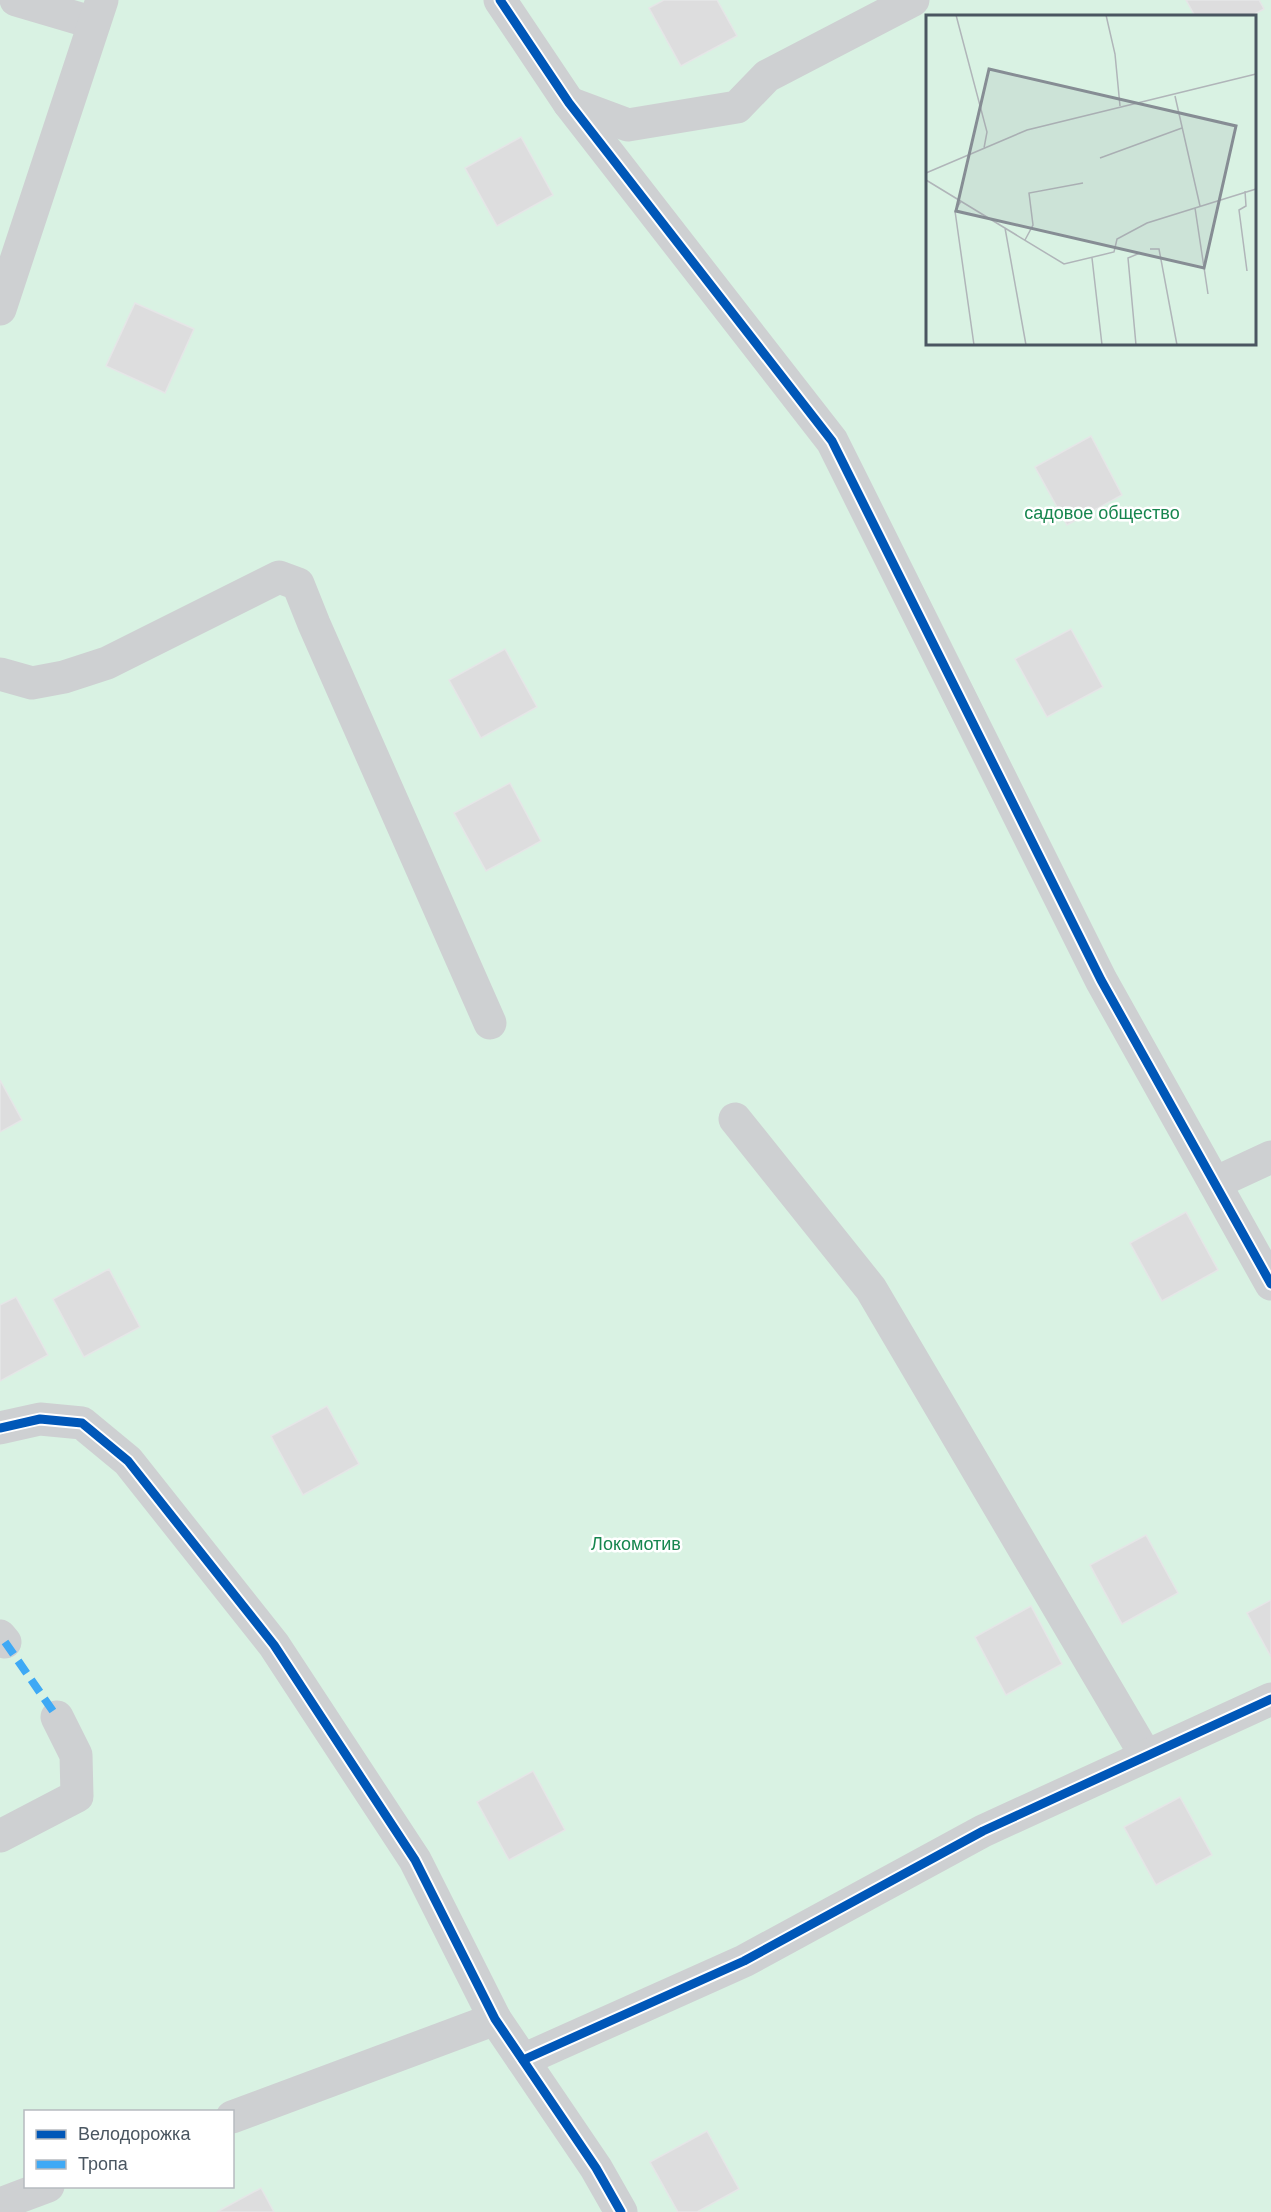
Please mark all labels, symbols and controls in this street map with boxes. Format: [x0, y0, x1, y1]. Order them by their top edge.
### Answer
inset map [926, 15, 1256, 345]
park label: садовое общество [1024, 503, 1180, 523]
park label: Локомотив [591, 1534, 681, 1554]
legend [24, 2110, 234, 2188]
text: Велодорожка [78, 2124, 191, 2144]
text: Тропа [78, 2154, 129, 2174]

